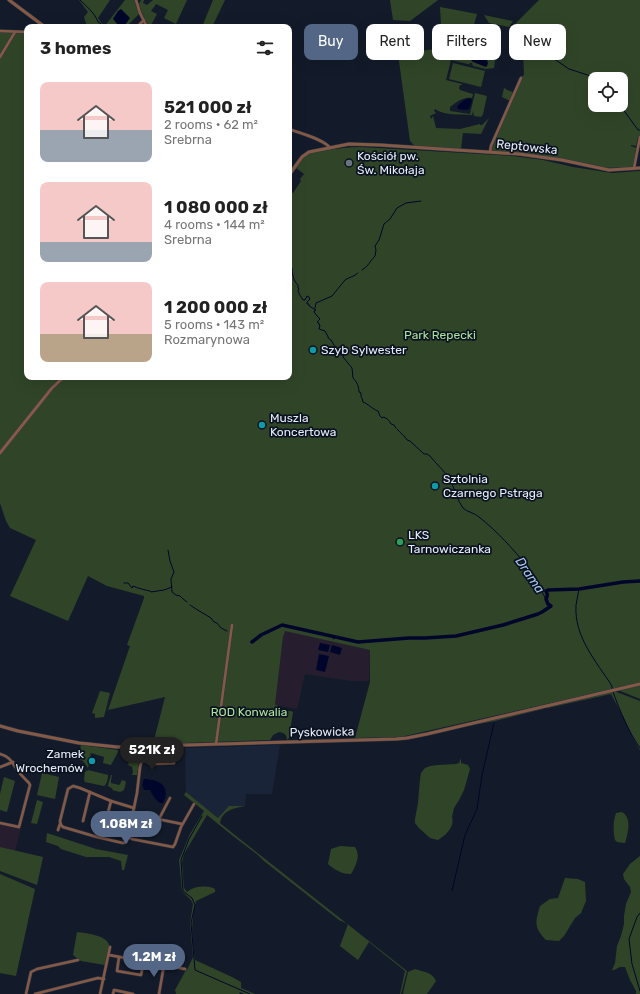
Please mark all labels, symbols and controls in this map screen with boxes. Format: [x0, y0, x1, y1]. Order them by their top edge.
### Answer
chip: Buy [304, 24, 358, 60]
chip: Rent [366, 24, 424, 60]
chip: Filters [432, 24, 501, 60]
chip: New [509, 24, 566, 60]
icon: filters [254, 37, 276, 59]
text: 3 homes [40, 38, 111, 58]
map controls [588, 72, 628, 112]
button: locate [588, 72, 628, 112]
text: 521 000 zł [164, 97, 252, 117]
icon: home [72, 98, 120, 146]
text: 2 rooms · 62 m² [164, 117, 258, 132]
text: Srebrna [164, 132, 212, 147]
street label: Reptowska [496, 137, 558, 157]
place label: Kościół pw. Św. Mikołaja [357, 149, 425, 177]
marker: Kościół pw. Św. Mikołaja [344, 158, 354, 168]
text: 1 080 000 zł [164, 197, 268, 217]
icon: home [72, 198, 120, 246]
text: 4 rooms · 144 m² [164, 217, 265, 232]
text: Srebrna [164, 232, 212, 247]
text: 1 200 000 zł [164, 297, 267, 317]
icon: home [72, 298, 120, 346]
text: 5 rooms · 143 m² [164, 317, 264, 332]
park label: Park Repecki [404, 328, 476, 342]
text: Rozmarynowa [164, 332, 250, 347]
place label: Szyb Sylwester [321, 343, 407, 357]
marker: Szyb Sylwester [308, 345, 318, 355]
place label: Muszla Koncertowa [270, 411, 336, 439]
marker: Muszla Koncertowa [257, 420, 267, 430]
place label: Sztolnia Czarnego Pstrąga [443, 472, 543, 500]
marker: Sztolnia Czarnego Pstrąga [430, 481, 440, 491]
place label: LKS Tarnowiczanka [408, 528, 491, 556]
marker: LKS Tarnowiczanka [395, 537, 405, 547]
water label: Drama [512, 554, 548, 596]
park label: ROD Konwalia [211, 705, 287, 719]
street label: Pyskowicka [290, 724, 354, 740]
pin: 521K zł [115, 737, 189, 771]
text: 521K zł [129, 742, 175, 757]
place label: Zamek Wrochemów [16, 747, 85, 775]
marker: Zamek Wrochemów [87, 756, 97, 766]
pin: 1.08M zł [85, 811, 167, 845]
text: 1.08M zł [100, 816, 152, 831]
pin: 1.2M zł [117, 944, 191, 978]
text: 1.2M zł [132, 949, 176, 964]

